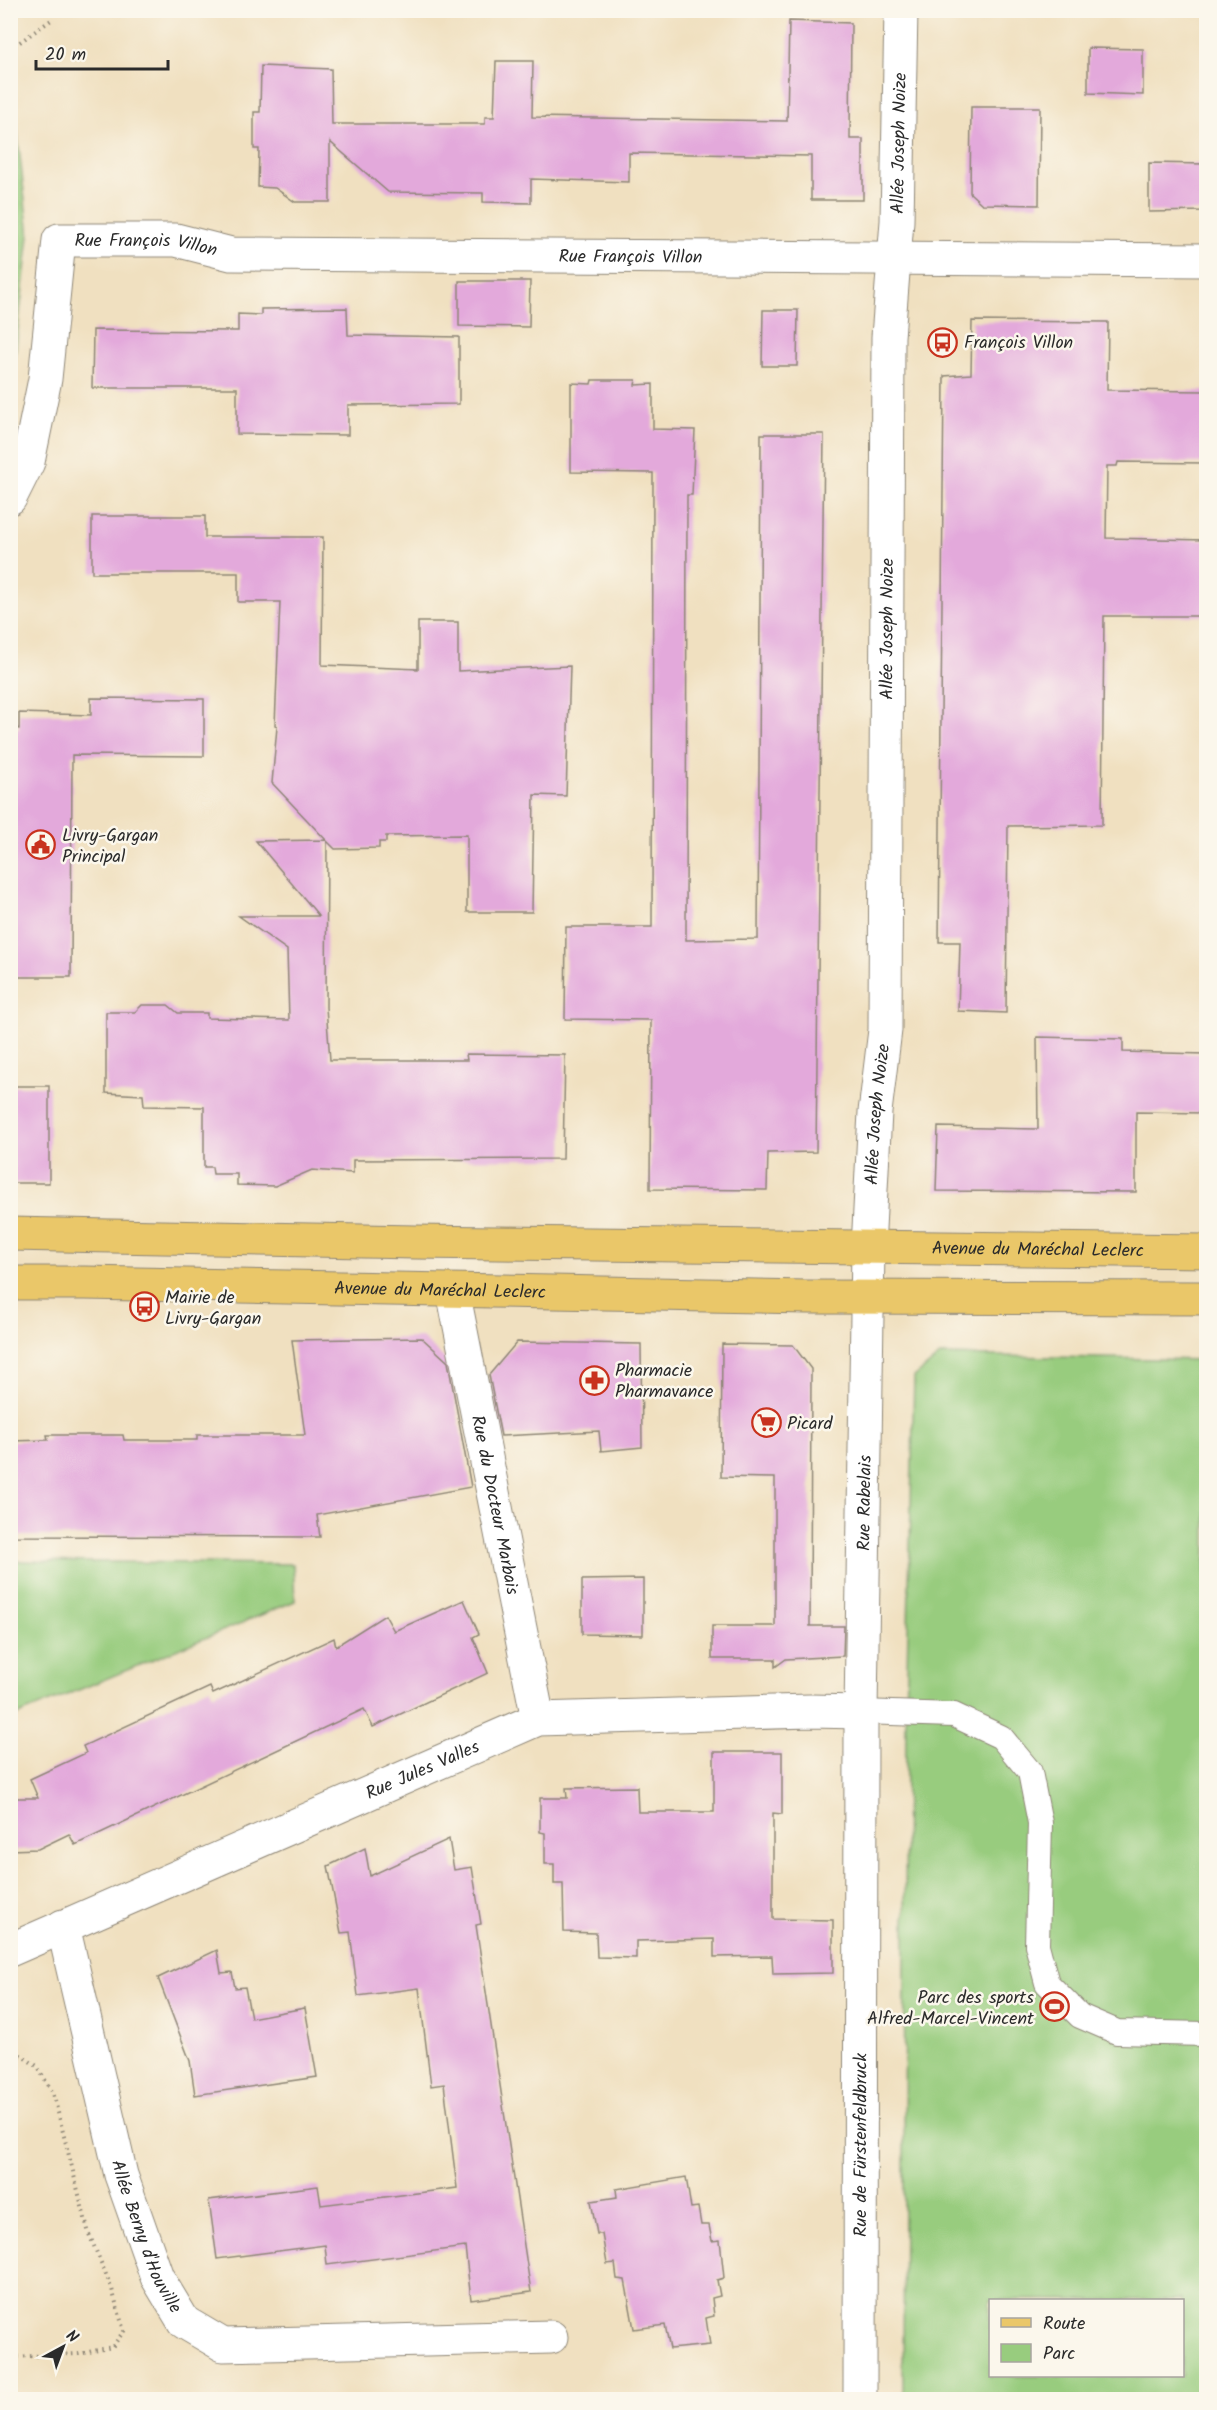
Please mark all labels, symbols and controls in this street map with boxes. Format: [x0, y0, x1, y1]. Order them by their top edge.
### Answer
scale bar [36, 33, 168, 71]
text: 20 m [45, 41, 86, 70]
street label: Allée Joseph Noize [884, 72, 916, 214]
street label: Rue François Villon [74, 227, 220, 266]
street label: Rue François Villon [559, 243, 703, 273]
bus stop icon: François Villon [927, 326, 959, 358]
place label: François Villon [964, 329, 1073, 358]
street label: Allée Joseph Noize [873, 558, 903, 700]
place label: Livry-Gargan Principal [62, 822, 158, 872]
public building icon: Livry-Gargan Principal [25, 829, 57, 861]
street label: Allée Joseph Noize [858, 1042, 899, 1186]
street label: Avenue du Maréchal Leclerc [932, 1235, 1144, 1266]
street label: Avenue du Maréchal Leclerc [334, 1275, 546, 1308]
place label: Mairie de Livry-Gargan [165, 1284, 261, 1334]
bus stop icon: Mairie de Livry-Gargan [128, 1291, 160, 1323]
place label: Pharmacie Pharmavance [615, 1357, 713, 1407]
pharmacy icon: Pharmacie Pharmavance [578, 1364, 610, 1396]
supermarket icon: Picard [750, 1407, 782, 1439]
place label: Picard [787, 1410, 833, 1439]
street label: Rue du Docteur Marbais [462, 1413, 526, 1598]
street label: Rue Rabelais [850, 1455, 881, 1551]
street label: Rue Jules Valles [361, 1733, 485, 1809]
place label: Parc des sports Alfred-Marcel-Vincent [867, 1984, 1035, 2034]
sports icon: Parc des sports Alfred-Marcel-Vincent [1039, 1991, 1071, 2023]
street label: Rue de Fürstenfeldbruck [847, 2052, 877, 2237]
street label: Allée Berny d'Houville [102, 2157, 189, 2319]
legend [989, 2299, 1184, 2377]
text: Route [1043, 2310, 1085, 2339]
north arrow [33, 2317, 93, 2377]
text: N [60, 2324, 84, 2350]
text: Parc [1043, 2340, 1075, 2369]

